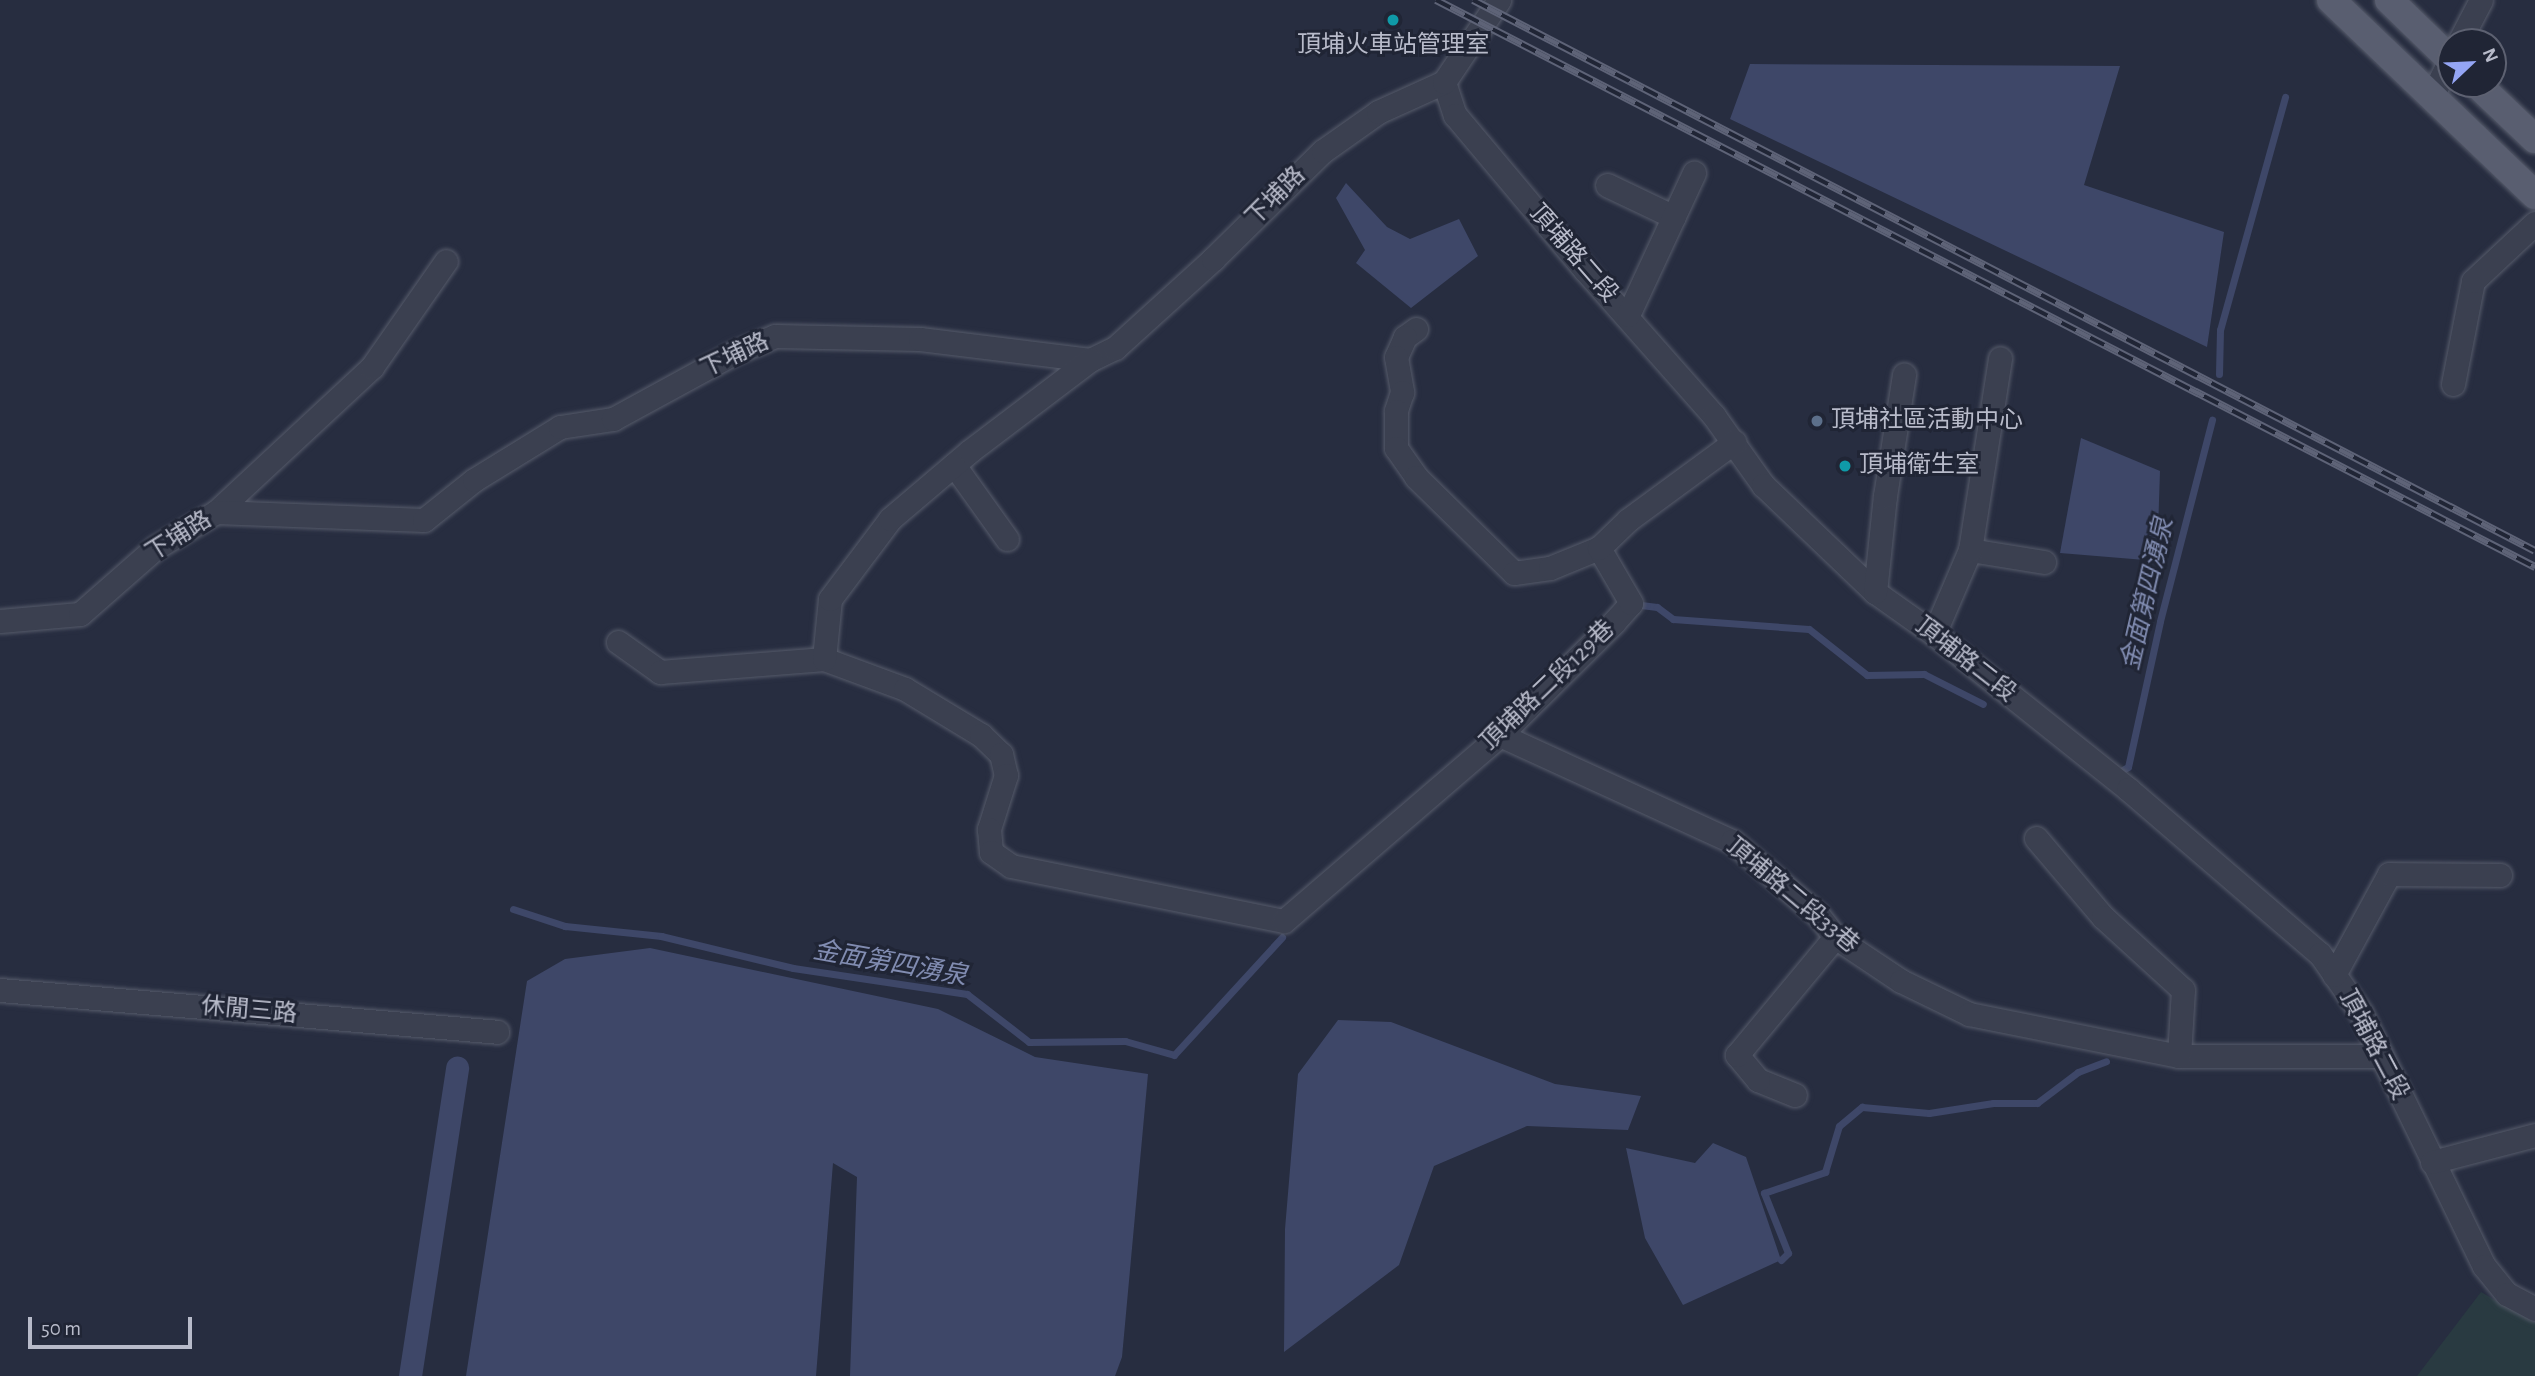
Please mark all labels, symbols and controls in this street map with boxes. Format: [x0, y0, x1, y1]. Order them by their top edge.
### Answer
marker: 頂埔火車站管理室 [1385, 12, 1401, 28]
north arrow [2437, 28, 2507, 98]
place label: 頂埔火車站管理室 [1297, 32, 1489, 60]
text: N [2479, 46, 2501, 65]
street label: 下埔路 [1240, 161, 1312, 233]
street label: 頂埔路二段 [1523, 199, 1623, 309]
street label: 下埔路 [696, 328, 774, 384]
place label: 頂埔社區活動中心 [1831, 407, 2023, 435]
marker: 頂埔社區活動中心 [1809, 413, 1825, 429]
place label: 頂埔衛生室 [1859, 452, 1979, 480]
marker: 頂埔衛生室 [1837, 458, 1853, 474]
street label: 下埔路 [141, 506, 217, 568]
water label: 金面第四湧泉 [2115, 514, 2181, 674]
street label: 頂埔路二段 [1909, 612, 2021, 708]
street label: 頂埔路二段129巷 [1475, 615, 1621, 757]
street label: 頂埔路二段33巷 [1720, 832, 1864, 960]
water label: 金面第四湧泉 [810, 935, 970, 993]
street label: 頂埔路二段 [2332, 985, 2414, 1105]
street label: 休閒三路 [200, 992, 298, 1030]
scale bar [32, 1302, 196, 1346]
text: 50 m [41, 1318, 81, 1339]

